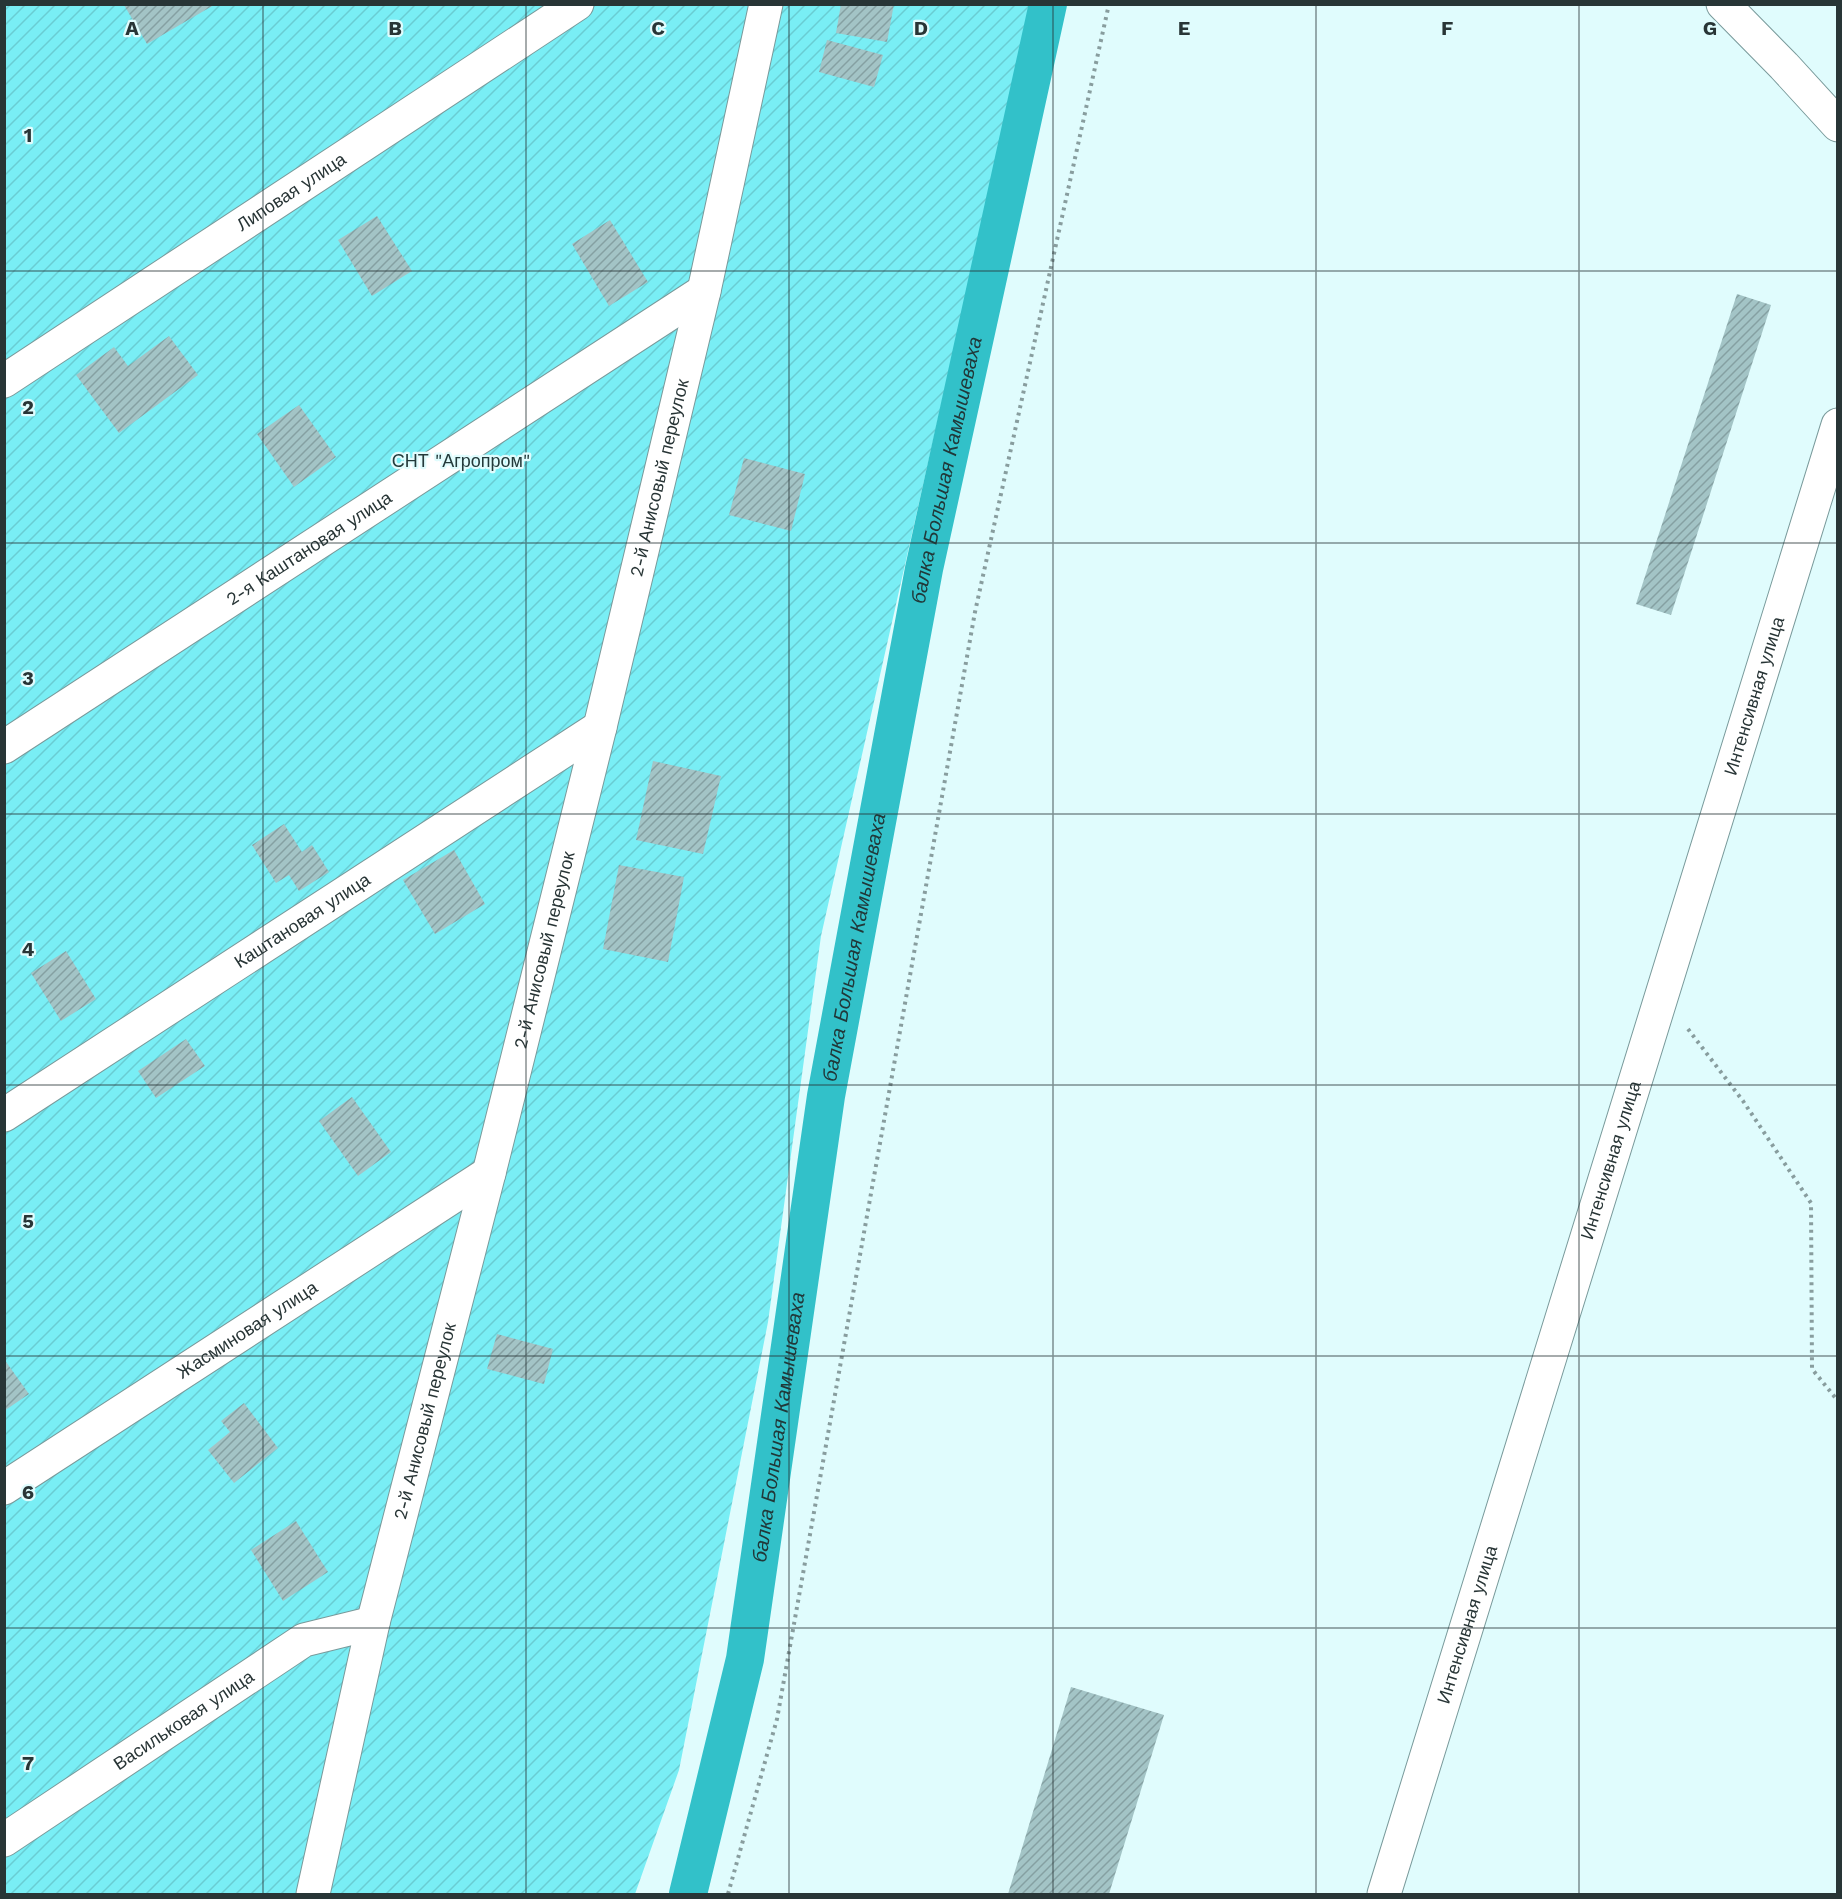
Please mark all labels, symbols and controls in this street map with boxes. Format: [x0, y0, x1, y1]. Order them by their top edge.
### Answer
text: A [125, 16, 139, 40]
text: B [388, 16, 402, 40]
text: C [651, 16, 665, 40]
text: D [914, 16, 928, 40]
text: E [1178, 16, 1190, 40]
text: F [1441, 16, 1453, 40]
text: G [1703, 16, 1717, 40]
text: 1 [24, 123, 32, 147]
street label: Липовая улица [233, 147, 351, 235]
water label: балка Большая Камышеваха [906, 334, 987, 606]
street label: 2-й Анисовый переулок [625, 377, 693, 579]
text: 2 [22, 395, 34, 419]
park label: СНТ "Агропром" [392, 450, 530, 471]
street label: 2-я Каштановая улица [222, 486, 396, 609]
street label: Интенсивная улица [1719, 613, 1788, 778]
text: 3 [22, 666, 34, 690]
water label: балка Большая Камышеваха [817, 811, 890, 1083]
street label: 2-й Анисовый переулок [509, 849, 579, 1051]
street label: Каштановая улица [230, 868, 375, 972]
text: 4 [22, 937, 35, 961]
street label: Интенсивная улица [1576, 1077, 1645, 1242]
text: 5 [22, 1209, 34, 1233]
street label: Жасминовая улица [173, 1276, 322, 1383]
water label: балка Большая Камышеваха [747, 1291, 810, 1564]
street label: 2-й Анисовый переулок [389, 1320, 460, 1522]
text: 6 [22, 1480, 34, 1504]
street label: Интенсивная улица [1432, 1542, 1501, 1706]
street label: Васильковая улица [109, 1665, 258, 1774]
text: 7 [22, 1751, 34, 1775]

